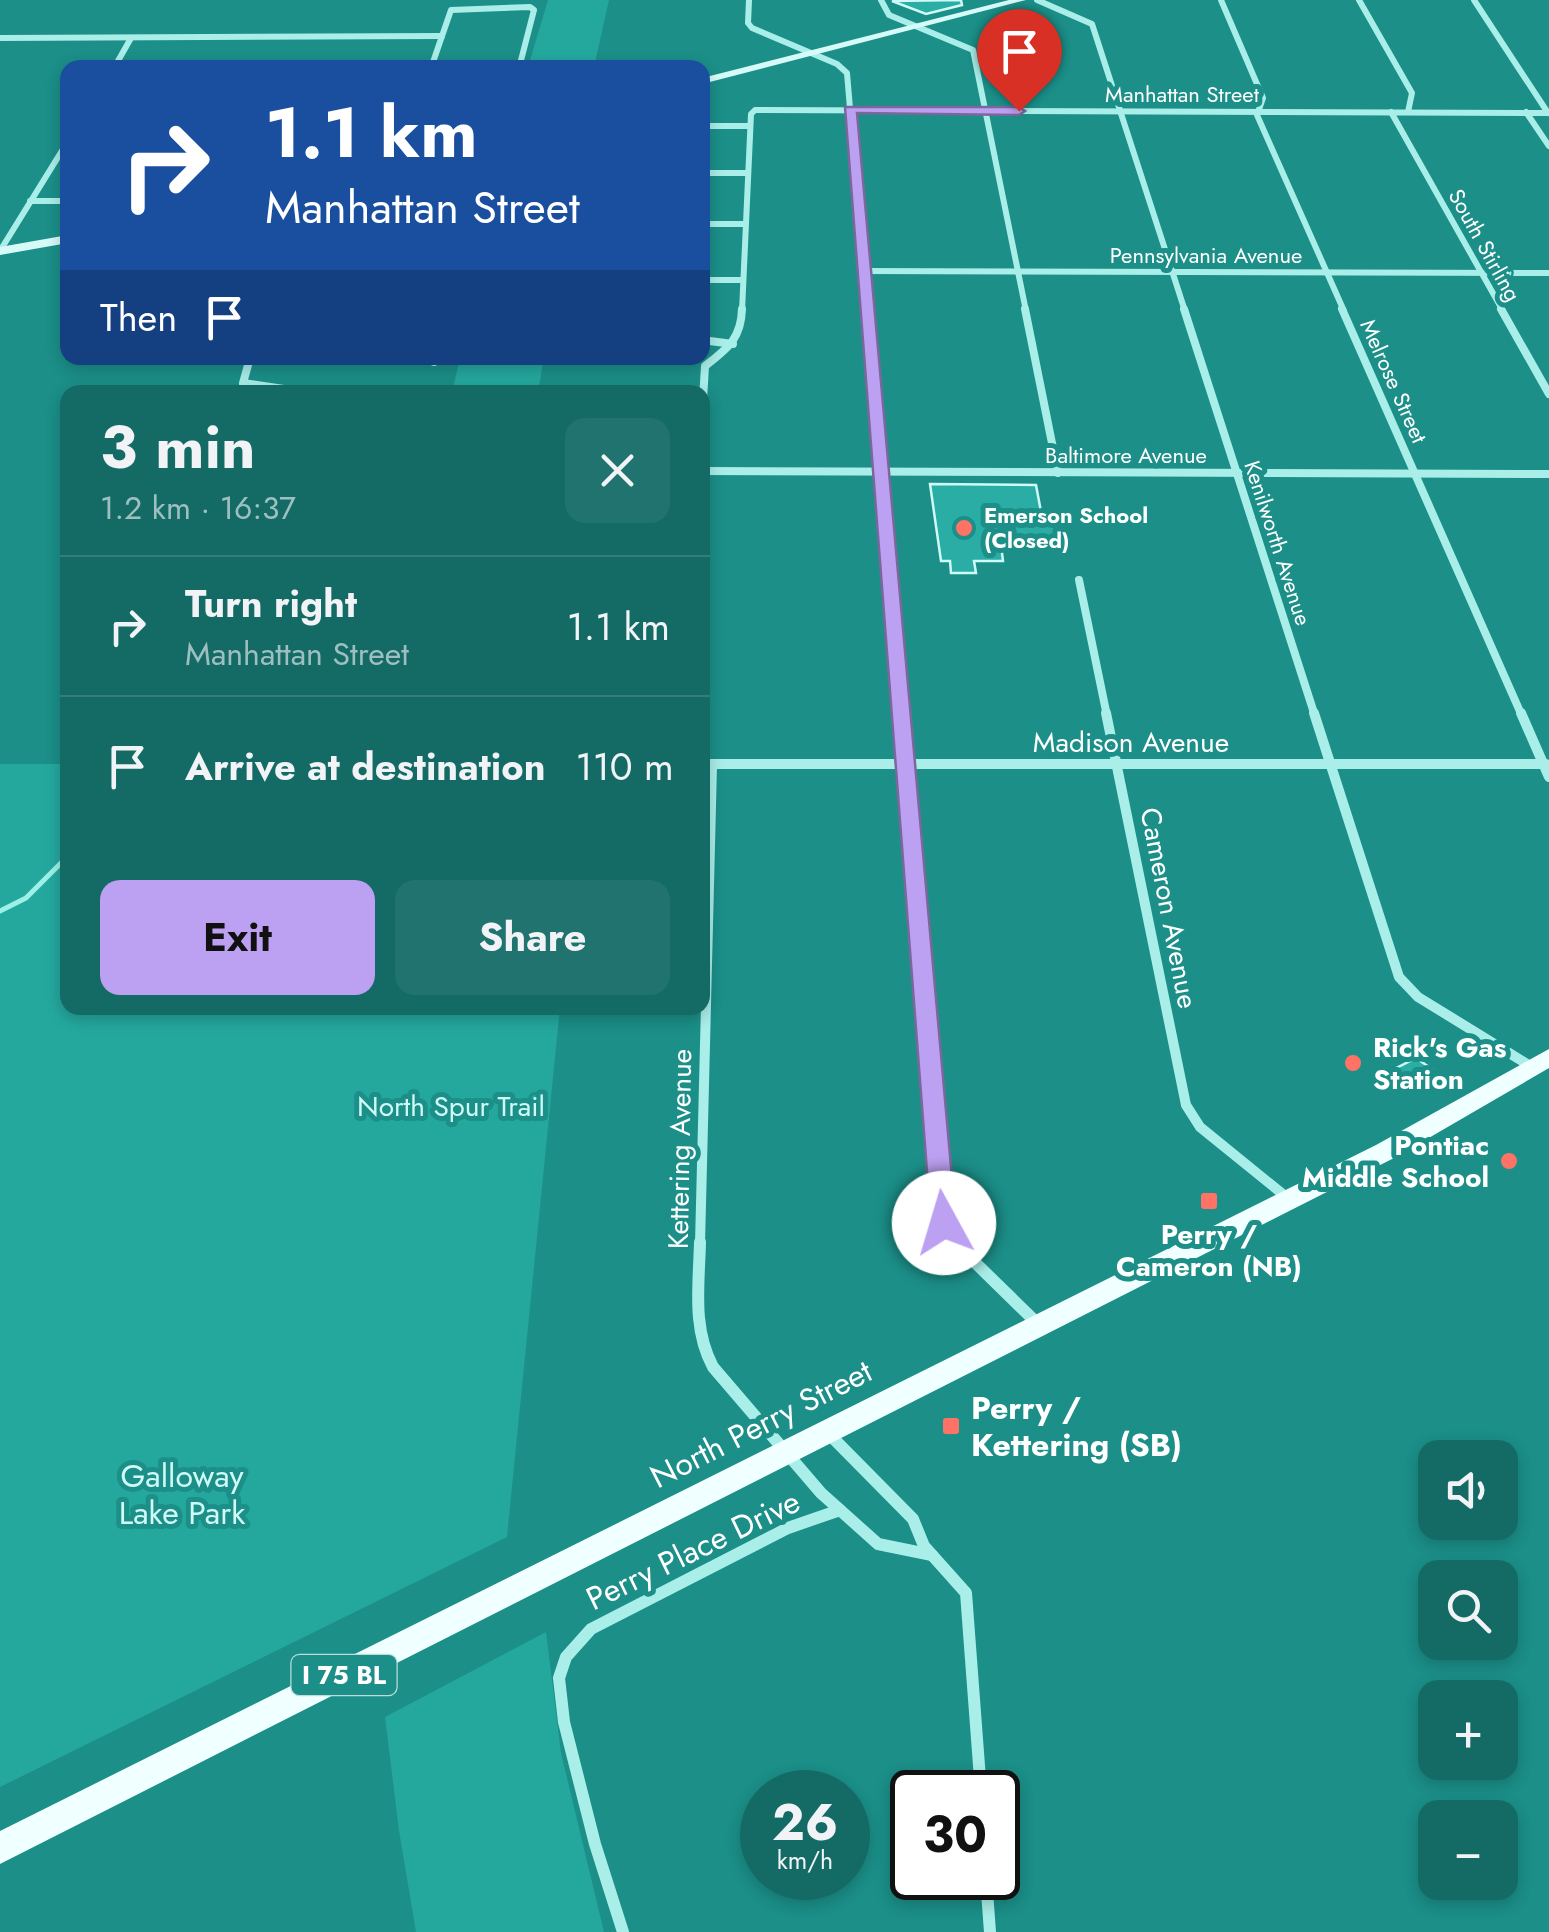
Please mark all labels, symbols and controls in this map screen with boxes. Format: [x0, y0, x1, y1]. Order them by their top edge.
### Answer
pin [977, 9, 1062, 112]
icon: arrive [992, 24, 1047, 79]
street label: Manhattan Street [1105, 78, 1260, 110]
text: 1.1 km [265, 82, 478, 183]
icon: right [100, 100, 230, 230]
text: Manhattan Street [265, 175, 580, 240]
street label: South Stirling [1441, 183, 1529, 307]
street label: Pennsylvania Avenue [1110, 239, 1302, 271]
text: Then [100, 290, 177, 345]
icon: arrive [197, 290, 252, 345]
street label: Melrose Street [1352, 314, 1436, 449]
text: 3 min [100, 404, 256, 491]
button: close [565, 418, 670, 523]
street label: Baltimore Avenue [1045, 439, 1207, 471]
street label: Kenilworth Avenue [1236, 456, 1320, 630]
text: 1.2 km · 16:37 [100, 485, 296, 531]
place label: Emerson School (Closed) [984, 499, 1148, 556]
marker: Emerson School (Closed) [953, 517, 975, 539]
text: Turn right [185, 576, 357, 631]
icon: right [100, 599, 155, 654]
text: 1.1 km [567, 599, 670, 654]
text: Manhattan Street [185, 631, 409, 677]
street label: Madison Avenue [1033, 722, 1229, 763]
icon: arrive [100, 739, 155, 794]
text: Arrive at destination [185, 739, 546, 794]
text: 110 m [576, 739, 674, 794]
street label: Cameron Avenue [1129, 804, 1209, 1012]
button: Exit [100, 880, 375, 995]
button: Share [395, 880, 670, 995]
place label: Rick's Gas Station [1373, 1027, 1507, 1100]
street label: Kettering Avenue [658, 1048, 702, 1250]
marker: Rick's Gas Station [1342, 1052, 1364, 1074]
park label: North Spur Trail [357, 1086, 545, 1127]
place label: Pontiac Middle School [1302, 1125, 1489, 1198]
marker: Pontiac Middle School [1498, 1150, 1520, 1172]
position arrow [892, 1171, 996, 1275]
marker: Perry / Cameron (NB) [1198, 1190, 1220, 1212]
place label: Perry / Cameron (NB) [1116, 1214, 1302, 1287]
street label: North Perry Street [642, 1348, 880, 1500]
place label: Perry / Kettering (SB) [971, 1385, 1182, 1468]
marker: Perry / Kettering (SB) [940, 1415, 962, 1437]
map controls [1418, 1440, 1518, 1900]
button: sound [1418, 1440, 1518, 1540]
park label: Galloway Lake Park [119, 1453, 246, 1536]
street label: Perry Place Drive [578, 1478, 808, 1622]
button: search [1418, 1560, 1518, 1660]
road number: I 75 BL [292, 1655, 396, 1695]
button: + [1418, 1680, 1518, 1780]
speed limit sign: 30 [890, 1770, 1020, 1900]
text: 26 [772, 1786, 838, 1859]
button: − [1418, 1800, 1518, 1900]
text: km/h [777, 1842, 833, 1878]

